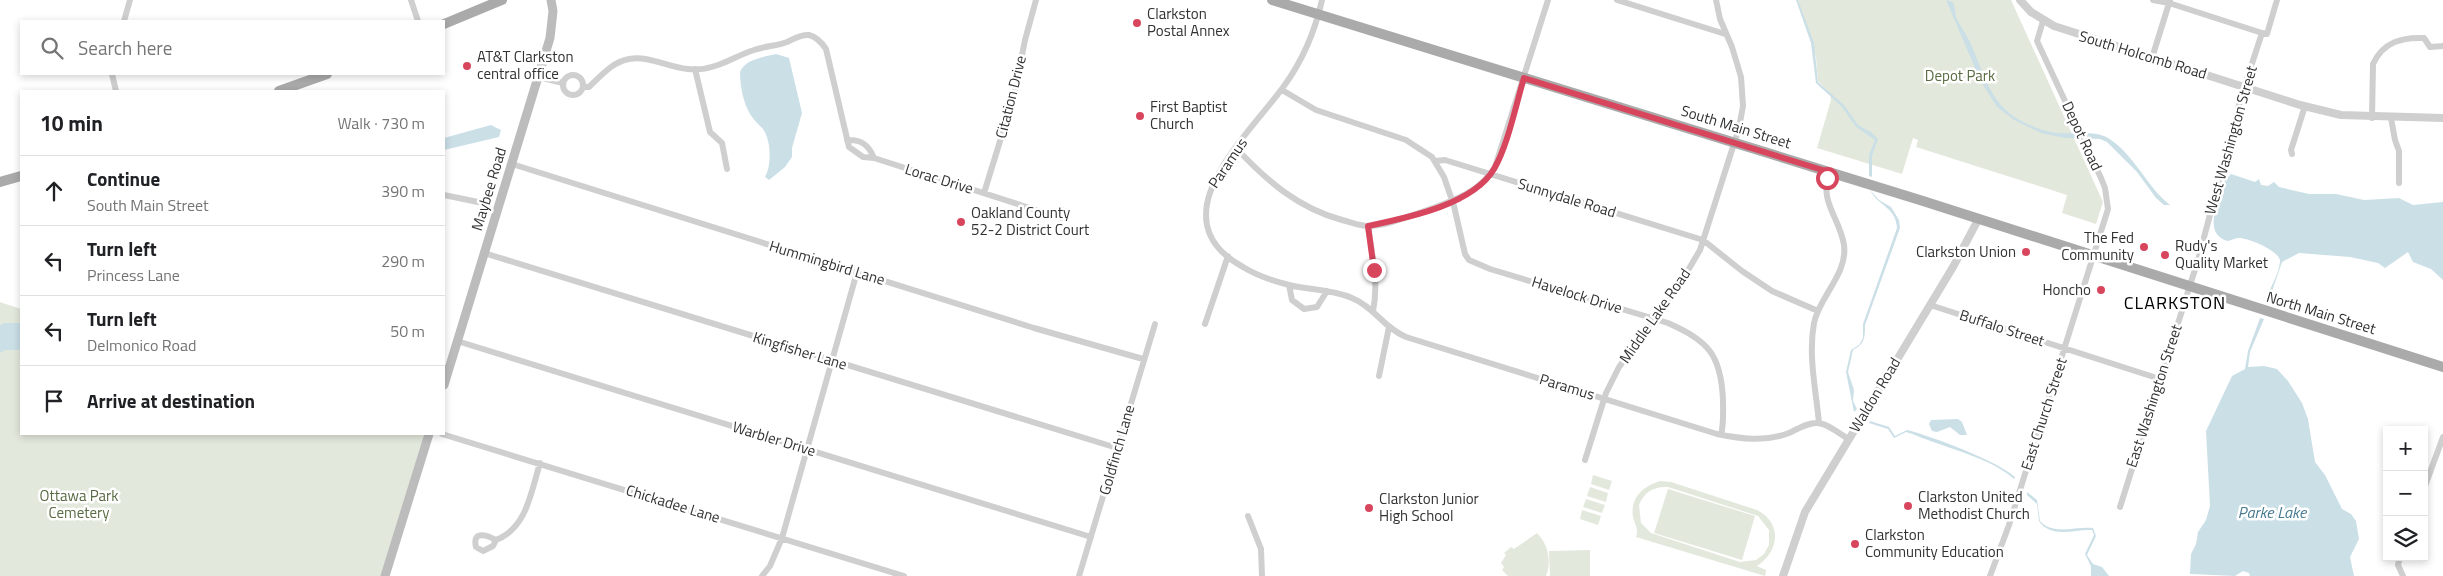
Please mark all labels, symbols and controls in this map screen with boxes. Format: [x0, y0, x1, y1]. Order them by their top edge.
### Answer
place label: Clarkston Postal Annex [1147, 2, 1230, 42]
marker: Clarkston Postal Annex [1131, 17, 1143, 29]
search box [20, 20, 445, 75]
street label: South Holcomb Road [2076, 24, 2210, 85]
text: Search here [78, 33, 172, 62]
icon: search [38, 34, 66, 62]
place label: AT&T Clarkston central office [477, 45, 573, 85]
street label: Citation Drive [989, 53, 1032, 141]
marker: AT&T Clarkston central office [461, 60, 473, 72]
street label: West Washington Street [2198, 62, 2263, 217]
park label: Depot Park [1925, 64, 1995, 87]
place label: First Baptist Church [1150, 95, 1228, 135]
street label: Depot Road [2056, 97, 2109, 174]
street label: South Main Street [1678, 99, 1795, 154]
text: 10 min [40, 107, 103, 139]
marker: First Baptist Church [1134, 110, 1146, 122]
text: Walk · 730 m [337, 111, 425, 135]
street label: Paramus [1202, 133, 1253, 193]
street label: Maybee Road [465, 144, 512, 233]
street label: Lorac Drive [902, 157, 976, 200]
text: Continue [87, 164, 160, 193]
route start [1816, 167, 1839, 190]
street label: Sunnydale Road [1515, 172, 1619, 223]
icon: ahead [40, 177, 68, 205]
text: 390 m [381, 179, 425, 203]
text: South Main Street [87, 193, 209, 217]
place label: Oakland County 52-2 District Court [971, 201, 1090, 241]
marker: Oakland County 52-2 District Court [955, 216, 967, 228]
place label: The Fed Community [2061, 226, 2134, 266]
text: Turn left [87, 234, 157, 263]
street label: Hummingbird Lane [766, 234, 888, 291]
place label: Rudy's Quality Market [2175, 234, 2269, 274]
place label: Clarkston Union [1916, 240, 2016, 263]
marker: The Fed Community [2138, 241, 2150, 253]
marker: Clarkston Union [2020, 246, 2032, 258]
icon: left [40, 247, 68, 275]
text: 290 m [381, 249, 425, 273]
marker: Rudy's Quality Market [2159, 249, 2171, 261]
route end [1363, 259, 1386, 282]
text: Princess Lane [87, 263, 180, 287]
street label: Middle Lake Road [1613, 264, 1696, 368]
street label: Havelock Drive [1529, 270, 1625, 319]
place label: Honcho [2042, 278, 2091, 301]
marker: Honcho [2095, 284, 2107, 296]
street label: North Main Street [2264, 285, 2379, 340]
district label: CLARKSTON [2124, 289, 2226, 316]
street label: Buffalo Street [1957, 303, 2048, 352]
text: Turn left [87, 304, 157, 333]
icon: left [40, 317, 68, 345]
text: 50 m [390, 319, 425, 343]
street label: East Washington Street [2120, 321, 2188, 470]
street label: Kingfisher Lane [750, 325, 850, 376]
text: Delmonico Road [87, 333, 197, 357]
street label: Waldon Road [1843, 353, 1906, 437]
street label: East Church Street [2014, 354, 2073, 473]
street label: Paramus [1537, 367, 1598, 406]
text: Arrive at destination [87, 386, 255, 415]
icon: arrive [40, 387, 68, 415]
street label: Goldfinch Lane [1093, 402, 1140, 498]
street label: Warbler Drive [730, 415, 819, 462]
map controls [2383, 426, 2428, 561]
button: + [2383, 426, 2428, 471]
button: − [2383, 471, 2428, 516]
street label: Chickadee Lane [623, 478, 723, 529]
park label: Ottawa Park Cemetery [40, 484, 118, 524]
place label: Clarkston United Methodist Church [1918, 485, 2030, 525]
place label: Clarkston Junior High School [1379, 487, 1479, 527]
marker: Clarkston United Methodist Church [1902, 500, 1914, 512]
water label: Parke Lake [2238, 500, 2308, 524]
marker: Clarkston Junior High School [1363, 502, 1375, 514]
button: layers [2383, 516, 2428, 561]
place label: Clarkston Community Education [1865, 523, 2004, 563]
marker: Clarkston Community Education [1849, 538, 1861, 550]

